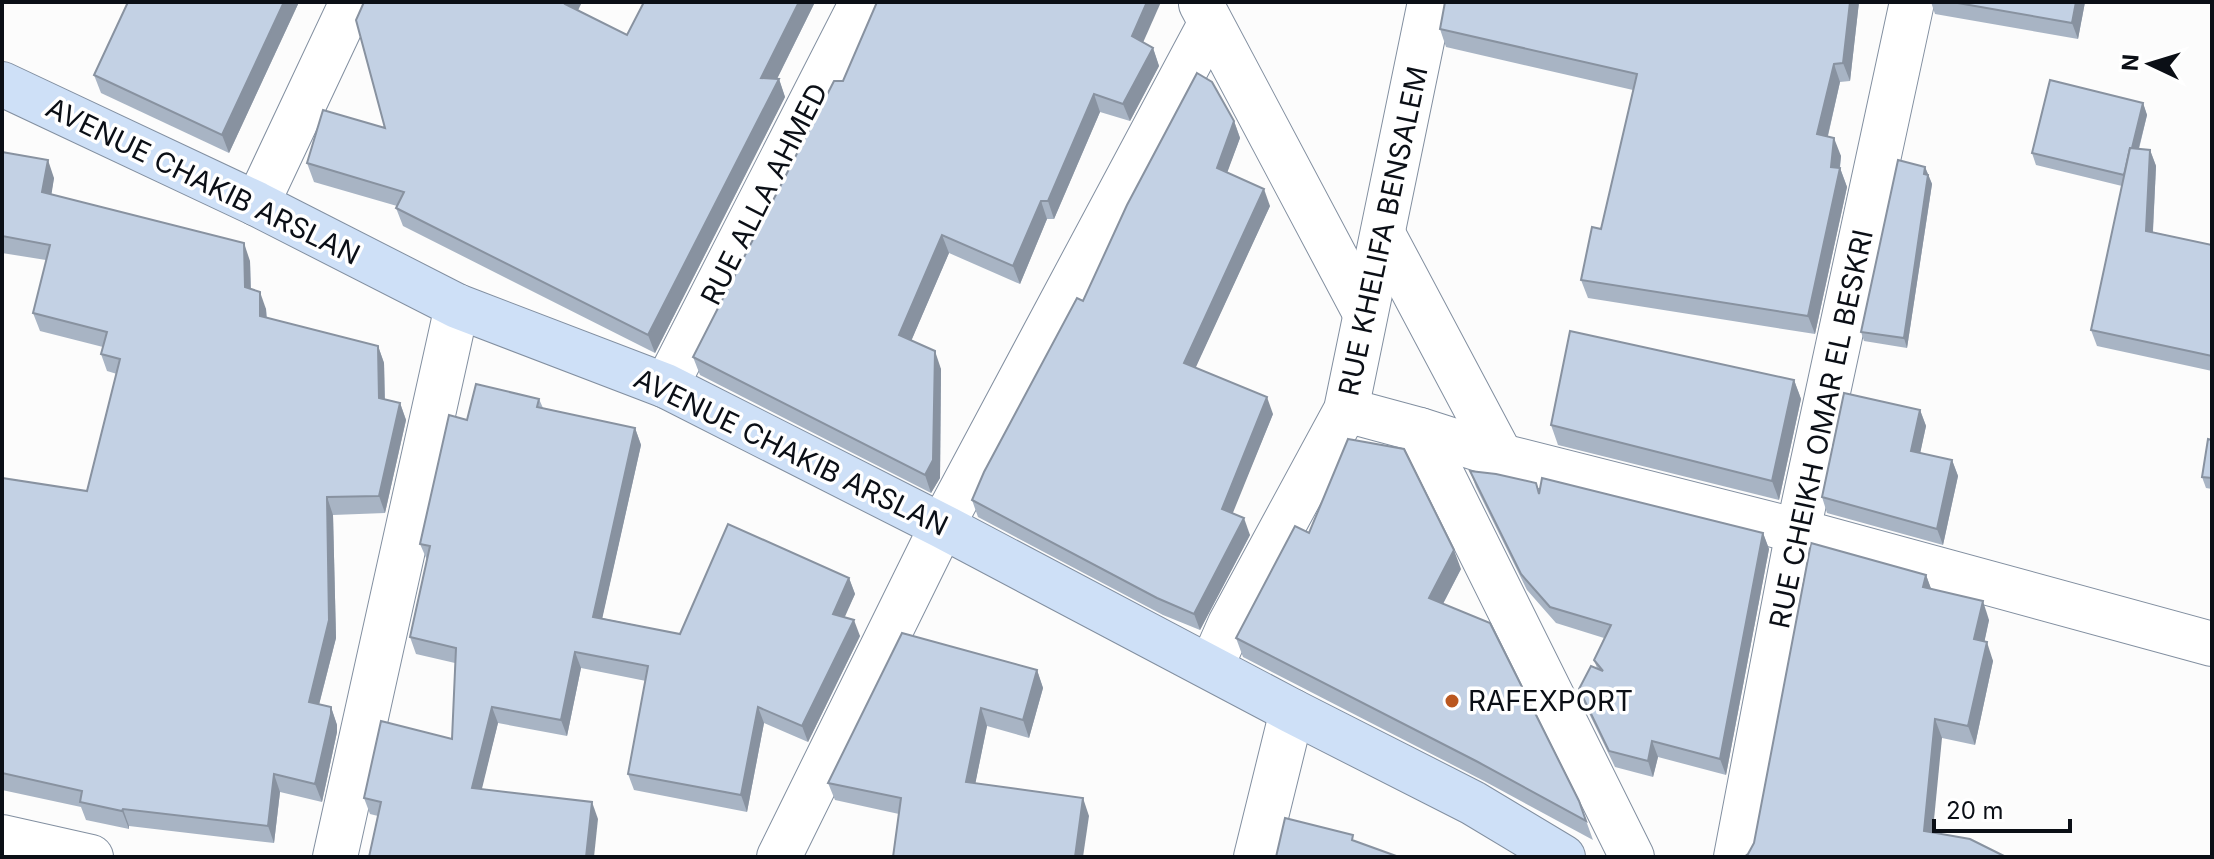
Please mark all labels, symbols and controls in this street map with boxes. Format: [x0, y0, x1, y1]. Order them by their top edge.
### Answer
north arrow [2110, 24, 2190, 104]
text: N [2116, 53, 2144, 72]
street label: RUE KHELIFA BENSALEM [1331, 63, 1435, 399]
street label: RUE ALLA AHMED [693, 77, 835, 311]
street label: AVENUE CHAKIB ARSLAN [41, 90, 365, 272]
street label: RUE CHEIKH OMAR EL BESKRI [1762, 227, 1880, 631]
street label: AVENUE CHAKIB ARSLAN [629, 361, 953, 543]
place label: RAFEXPORT [1468, 684, 1633, 718]
marker: RAFEXPORT [1443, 692, 1461, 710]
scale bar [1934, 783, 2070, 833]
text: 20 m [1946, 796, 2004, 825]

